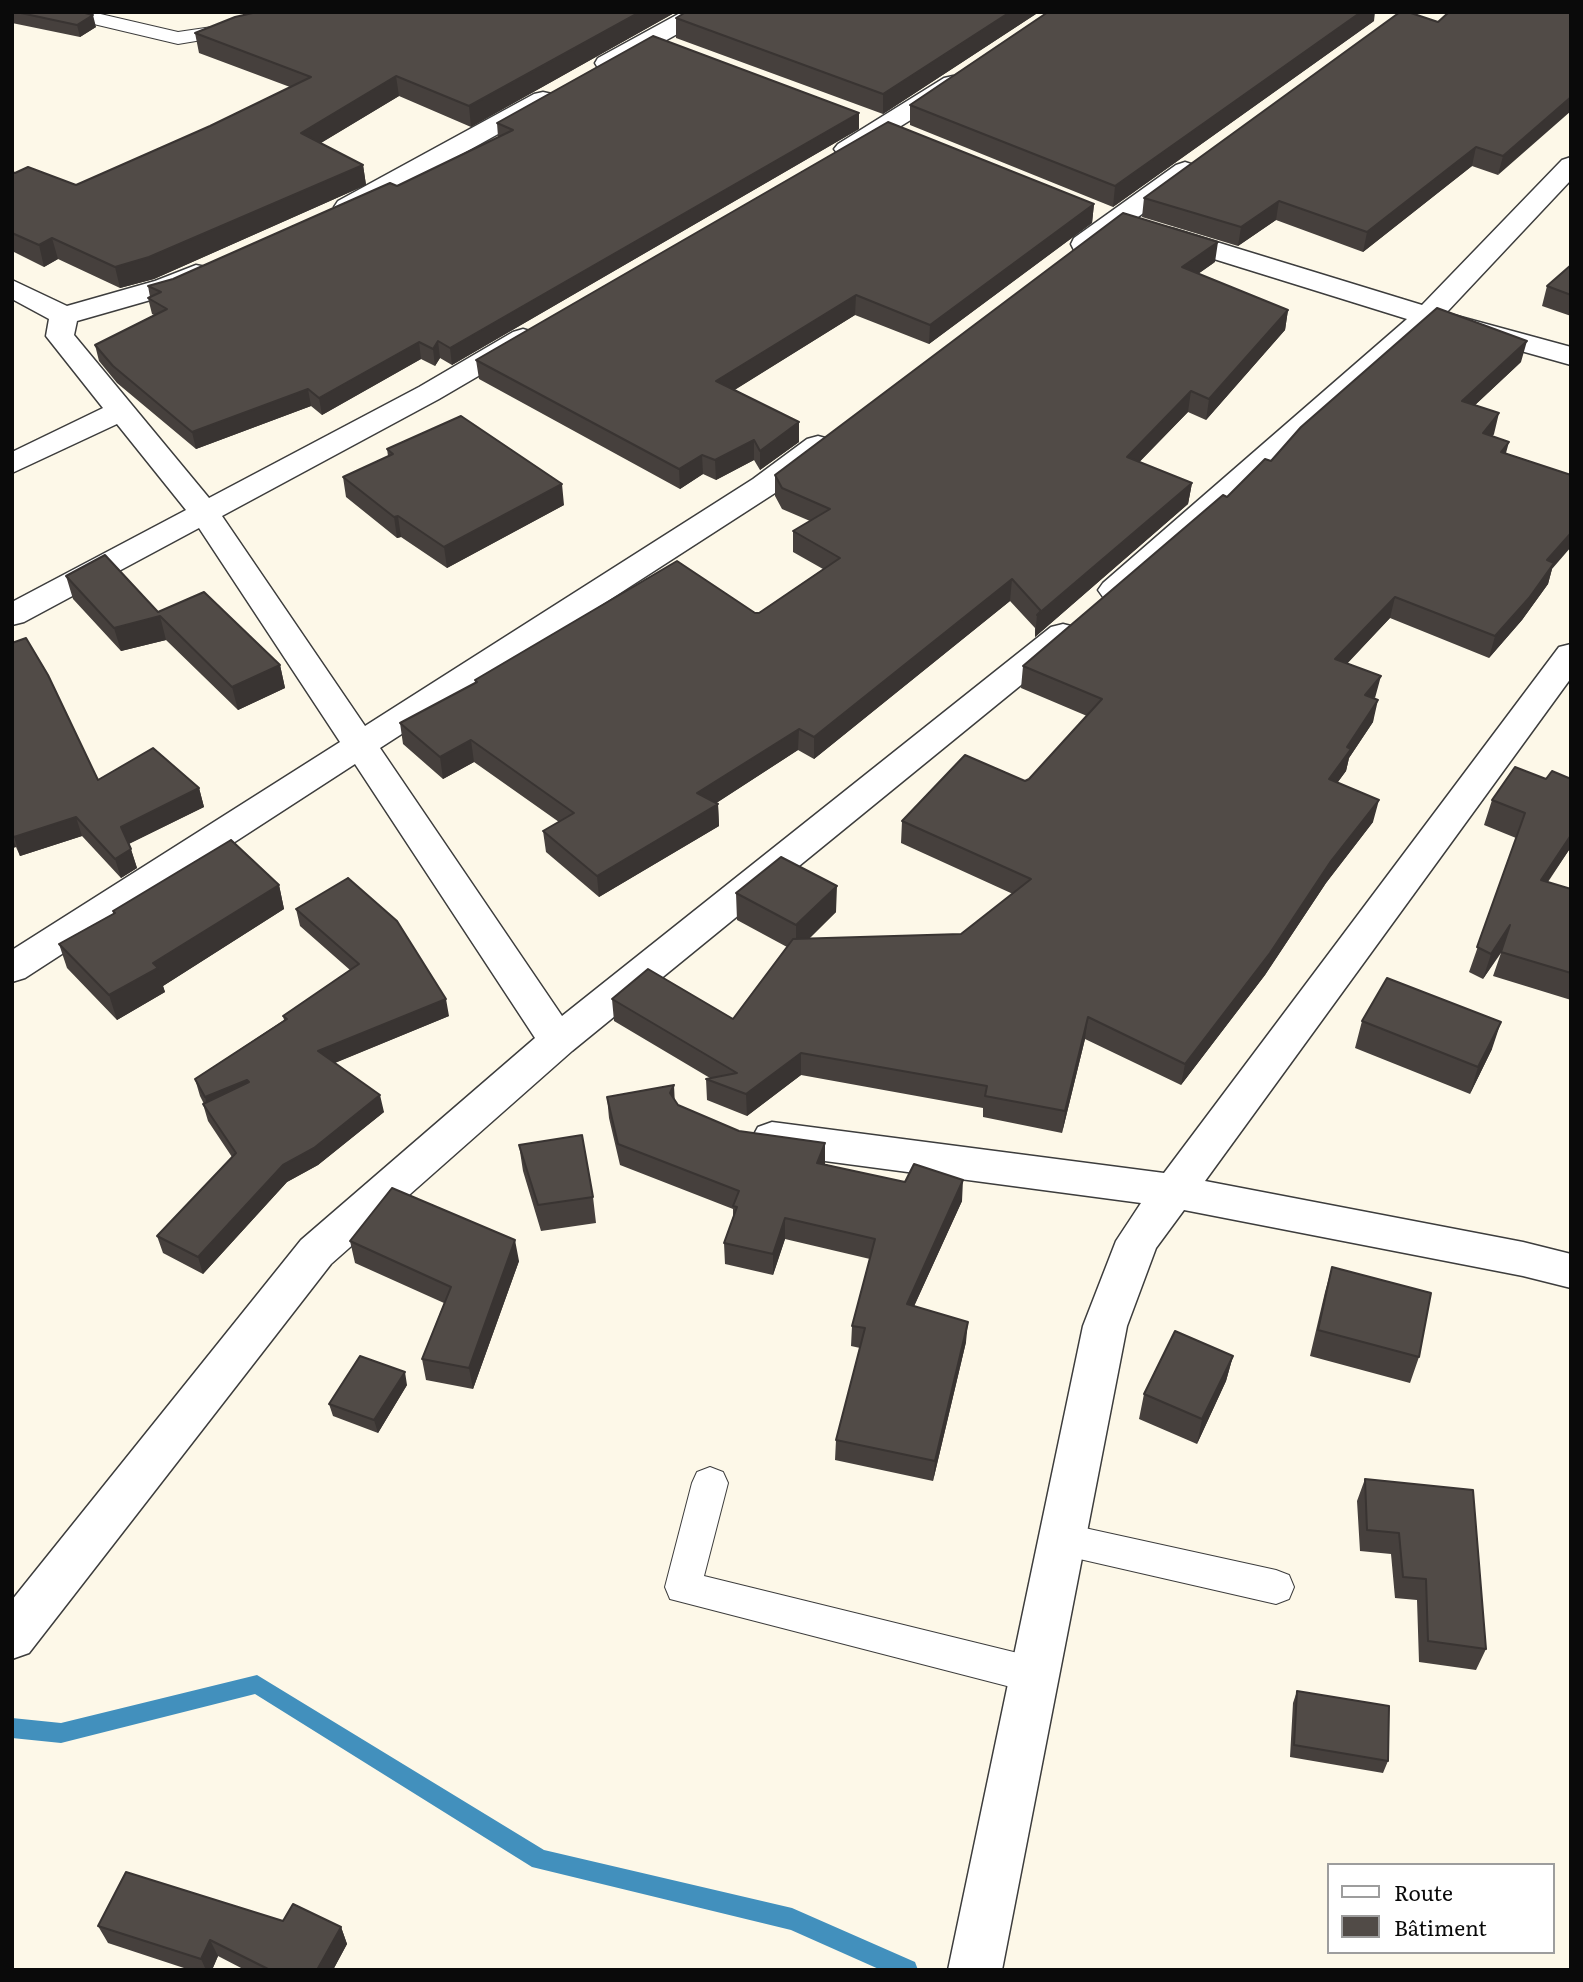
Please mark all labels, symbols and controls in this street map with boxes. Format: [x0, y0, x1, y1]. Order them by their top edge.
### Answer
legend [1328, 1863, 1555, 1954]
text: Route [1394, 1876, 1453, 1907]
text: Bâtiment [1394, 1911, 1487, 1942]

